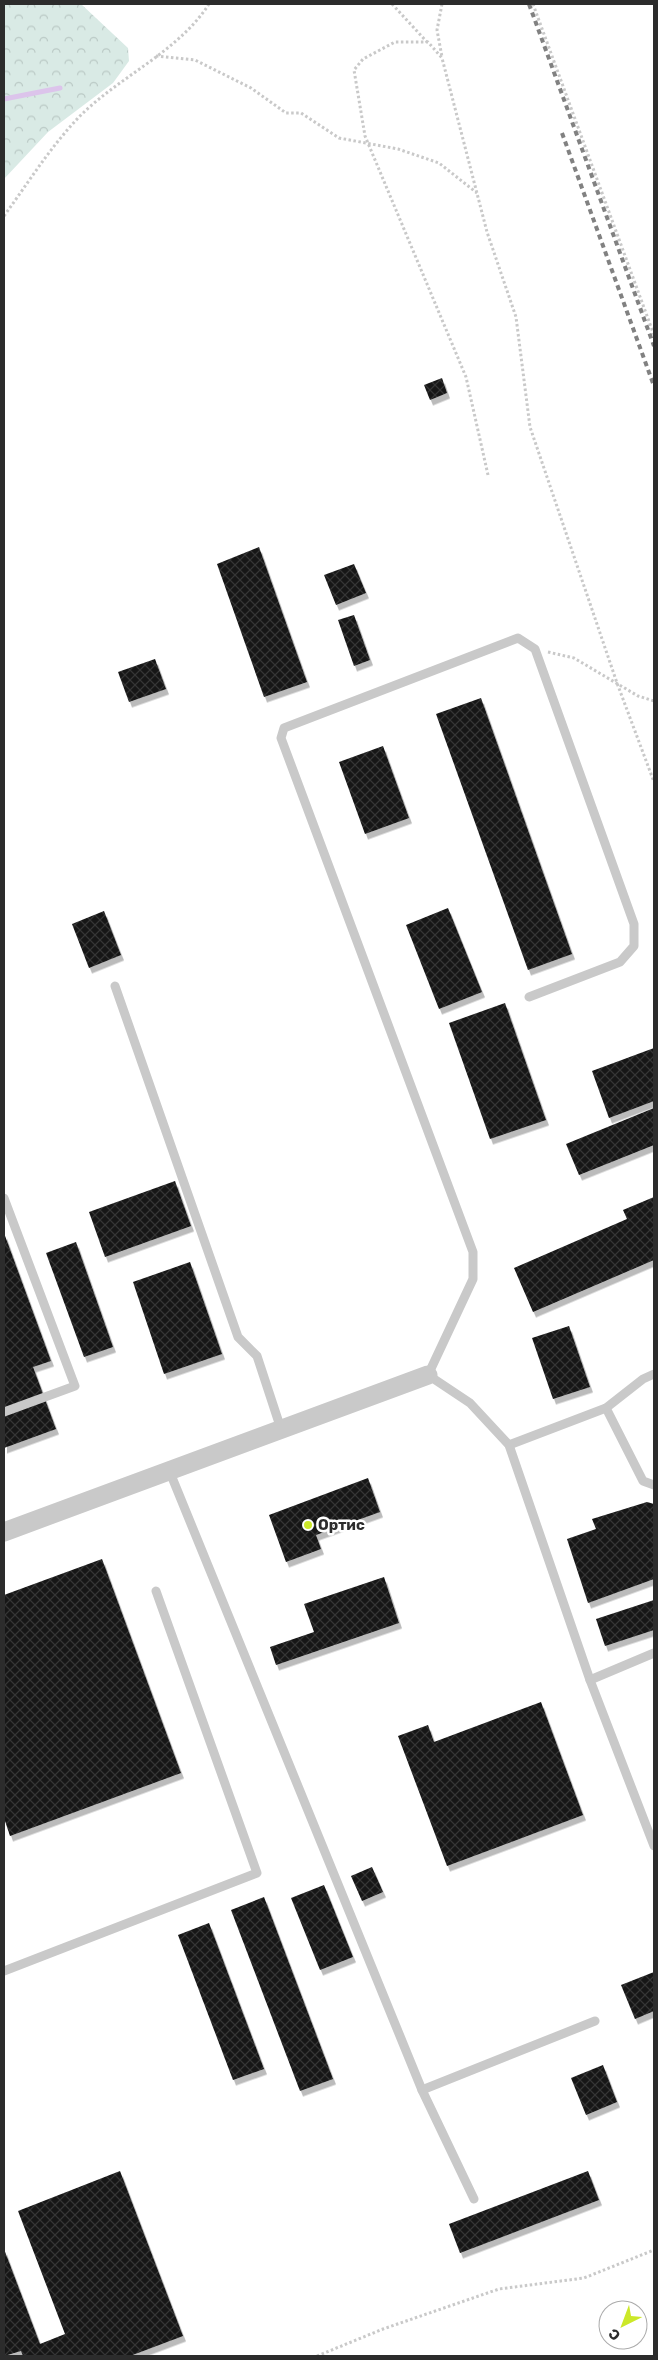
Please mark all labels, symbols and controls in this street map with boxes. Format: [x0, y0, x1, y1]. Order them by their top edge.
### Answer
place label: Ортис [318, 1516, 365, 1534]
marker: Ортис [302, 1519, 314, 1531]
north arrow [598, 2300, 648, 2350]
text: С [605, 2325, 624, 2344]

